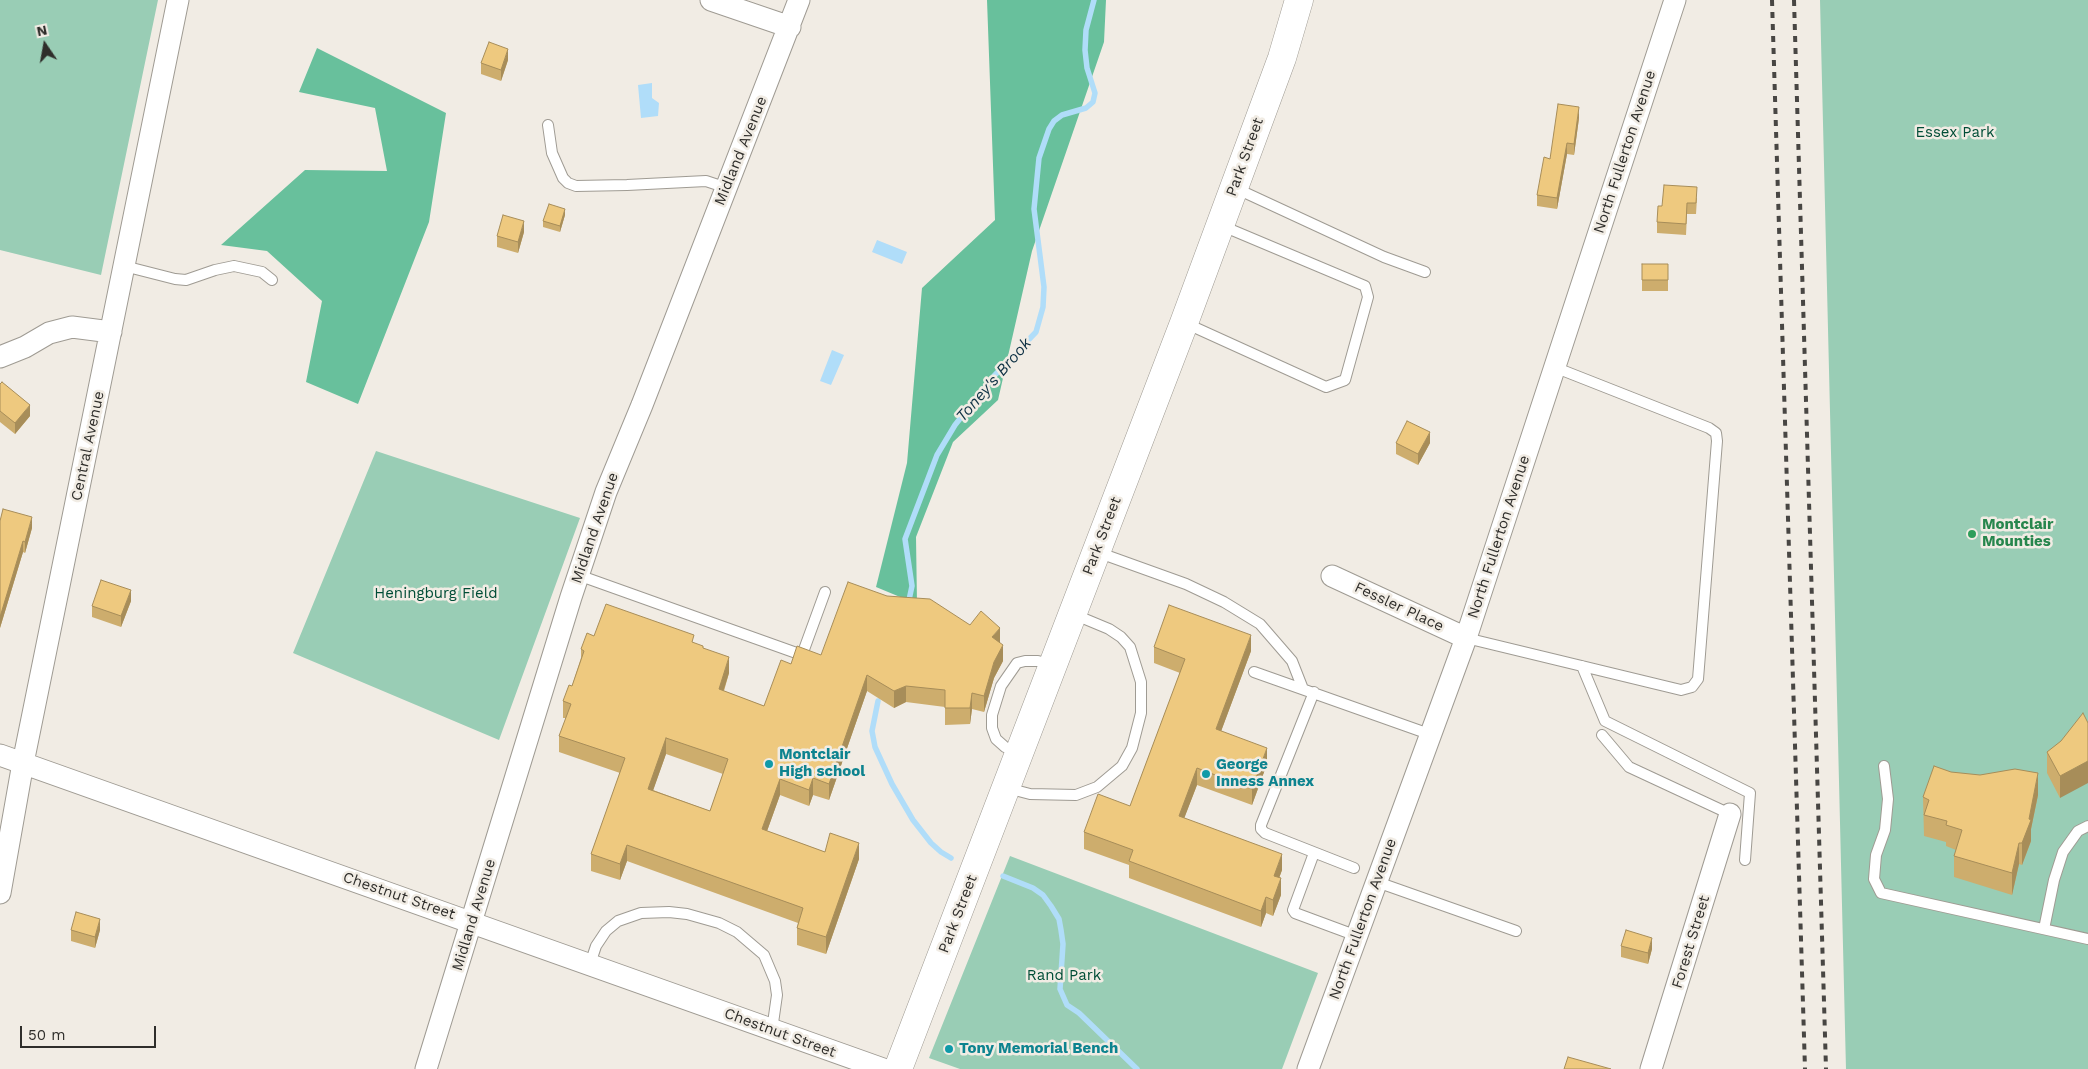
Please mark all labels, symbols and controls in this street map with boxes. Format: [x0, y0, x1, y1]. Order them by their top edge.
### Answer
north arrow [20, 20, 70, 70]
text: N [35, 21, 49, 39]
street label: North Fullerton Avenue [1590, 68, 1660, 236]
street label: Midland Avenue [711, 94, 771, 208]
street label: Park Street [1222, 115, 1268, 199]
park label: Essex Park [1915, 124, 1995, 142]
water label: Toney's Brook [952, 334, 1036, 426]
street label: Central Avenue [68, 390, 108, 502]
street label: North Fullerton Avenue [1464, 453, 1534, 621]
street label: Midland Avenue [568, 470, 622, 586]
street label: Park Street [1079, 494, 1125, 578]
place label: Montclair Mounties [1982, 516, 2053, 551]
marker: Montclair Mounties [1966, 528, 1978, 540]
street label: Fessler Place [1351, 578, 1447, 636]
park label: Heningburg Field [374, 585, 498, 603]
place label: Montclair High school [779, 746, 865, 781]
place label: George Inness Annex [1216, 756, 1314, 791]
marker: Montclair High school [763, 758, 775, 770]
marker: George Inness Annex [1200, 768, 1212, 780]
street label: North Fullerton Avenue [1325, 836, 1401, 1002]
street label: Midland Avenue [448, 857, 500, 973]
street label: Chestnut Street [341, 868, 457, 924]
street label: Park Street [935, 872, 981, 956]
street label: Forest Street [1668, 893, 1714, 991]
park label: Rand Park [1027, 967, 1101, 985]
street label: Chestnut Street [722, 1004, 838, 1062]
scale bar [22, 1016, 159, 1048]
text: 50 m [28, 1026, 65, 1044]
place label: Tony Memorial Bench [959, 1040, 1118, 1058]
marker: Tony Memorial Bench [943, 1043, 955, 1055]

